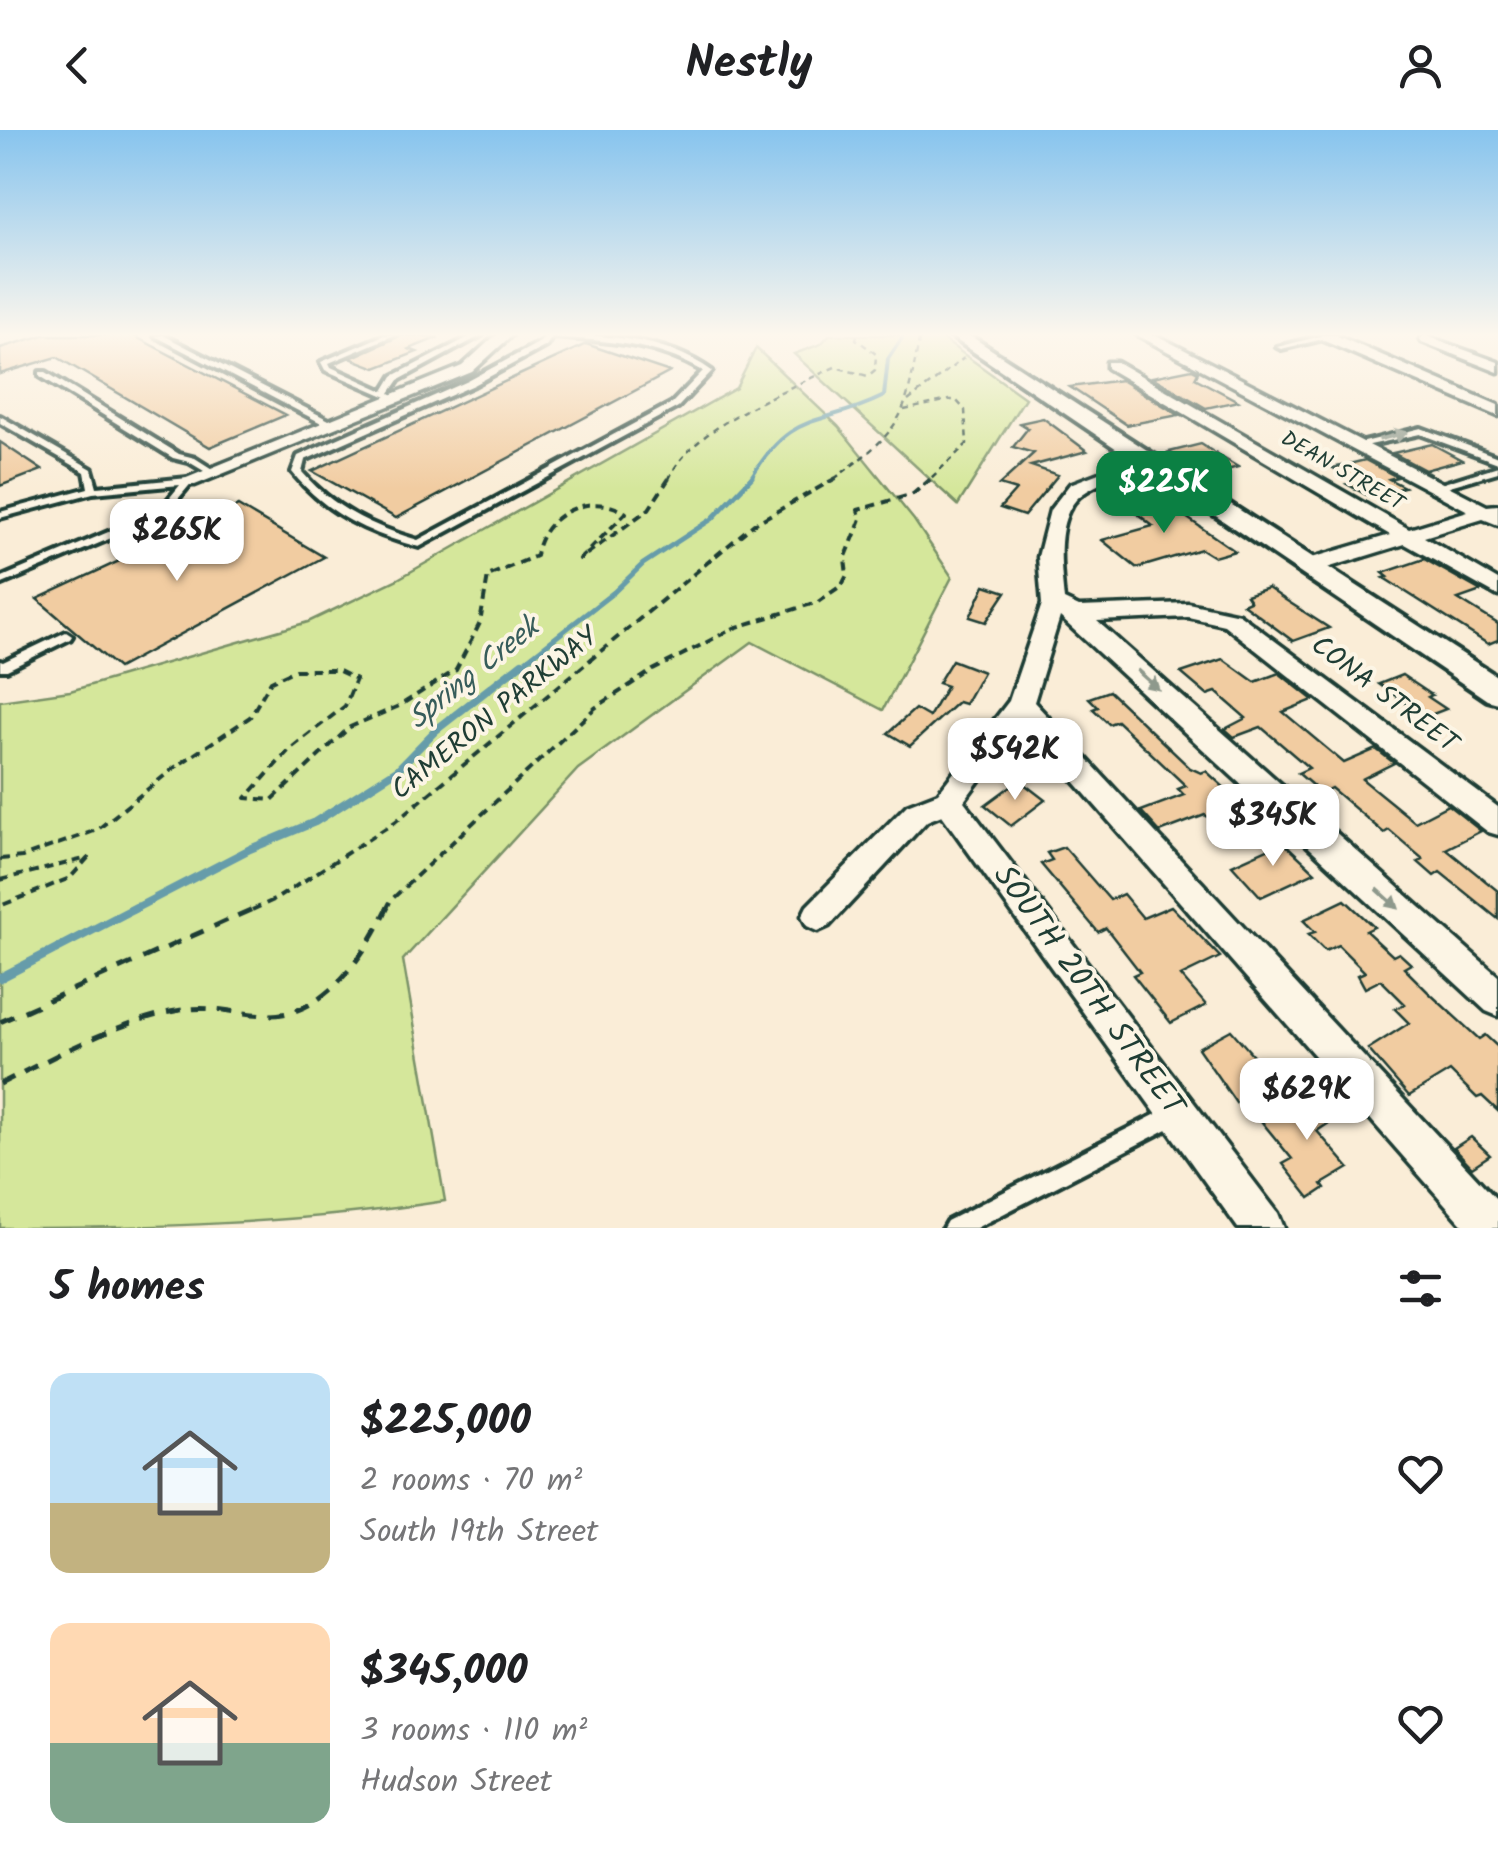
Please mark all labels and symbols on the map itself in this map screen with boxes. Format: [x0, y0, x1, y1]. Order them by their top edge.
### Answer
street label: DEAN STREET [1274, 422, 1412, 523]
one-way arrow [1378, 428, 1409, 443]
pin: $225K [1094, 451, 1234, 536]
pin: $265K [107, 499, 247, 584]
water label: Spring Creek [397, 603, 554, 743]
street label: CAMERON PARKWAY [381, 615, 609, 812]
street label: CONA STREET [1301, 624, 1469, 767]
one-way arrow [1136, 668, 1160, 691]
pin: $542K [945, 718, 1085, 803]
pin: $345K [1203, 784, 1343, 869]
street label: SOUTH 20TH STREET [979, 854, 1199, 1130]
one-way arrow [1376, 887, 1400, 910]
pin: $629K [1237, 1058, 1377, 1143]

